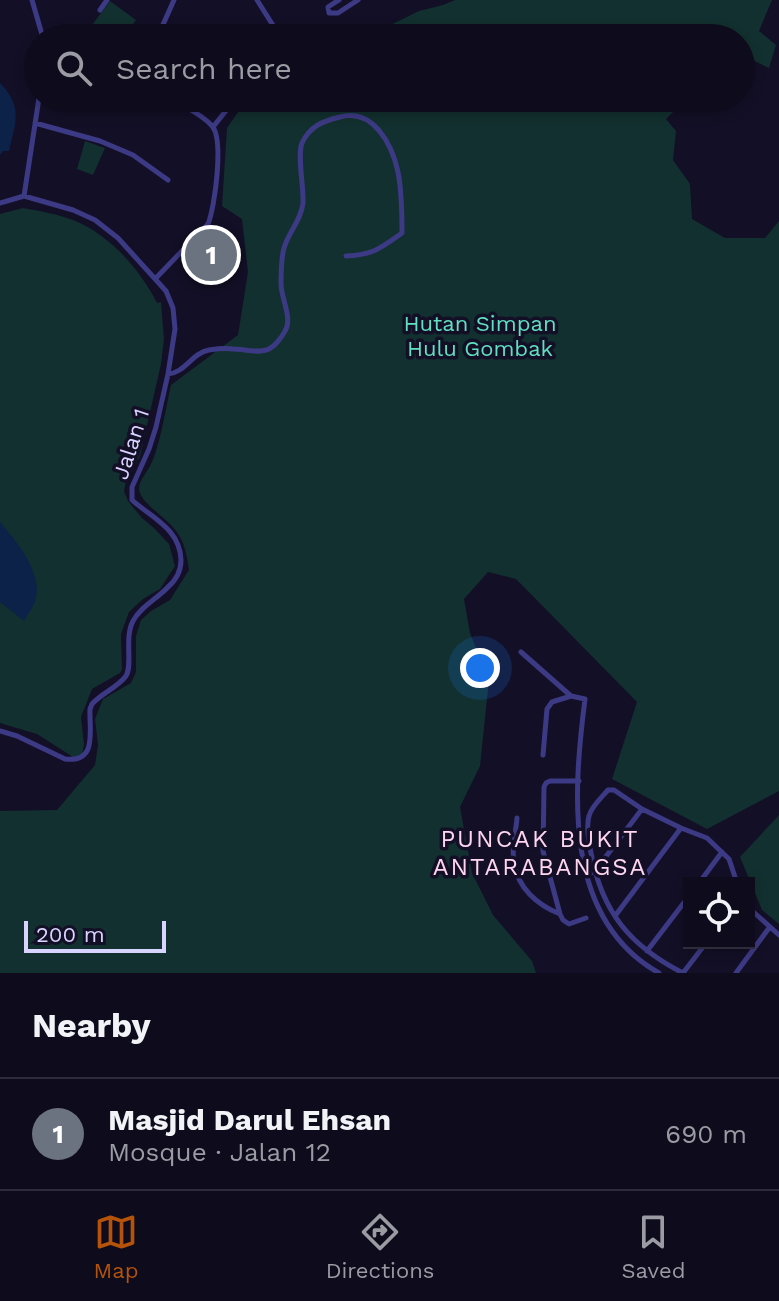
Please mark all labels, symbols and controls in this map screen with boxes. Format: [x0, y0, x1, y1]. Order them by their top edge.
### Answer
search box [24, 24, 755, 112]
icon: search [52, 46, 96, 90]
text: Search here [116, 51, 292, 86]
pin: 1 [185, 225, 237, 285]
park label: Hutan Simpan Hulu Gombak [403, 311, 557, 361]
street label: Jalan 1 [108, 405, 154, 483]
your location [460, 648, 500, 688]
district label: PUNCAK BUKIT ANTARABANGSA [433, 825, 647, 881]
map controls [683, 877, 755, 949]
button: locate [683, 877, 755, 949]
scale bar [24, 917, 166, 953]
text: 200 m [36, 922, 105, 947]
text: Nearby [32, 1005, 151, 1045]
text: Masjid Darul Ehsan [108, 1102, 391, 1137]
text: 1 [52, 1119, 64, 1149]
text: 690 m [665, 1119, 747, 1149]
text: Mosque · Jalan 12 [108, 1137, 331, 1167]
tab: Map [94, 1210, 138, 1283]
tab: Directions [326, 1210, 434, 1283]
tab: Saved [622, 1210, 685, 1283]

